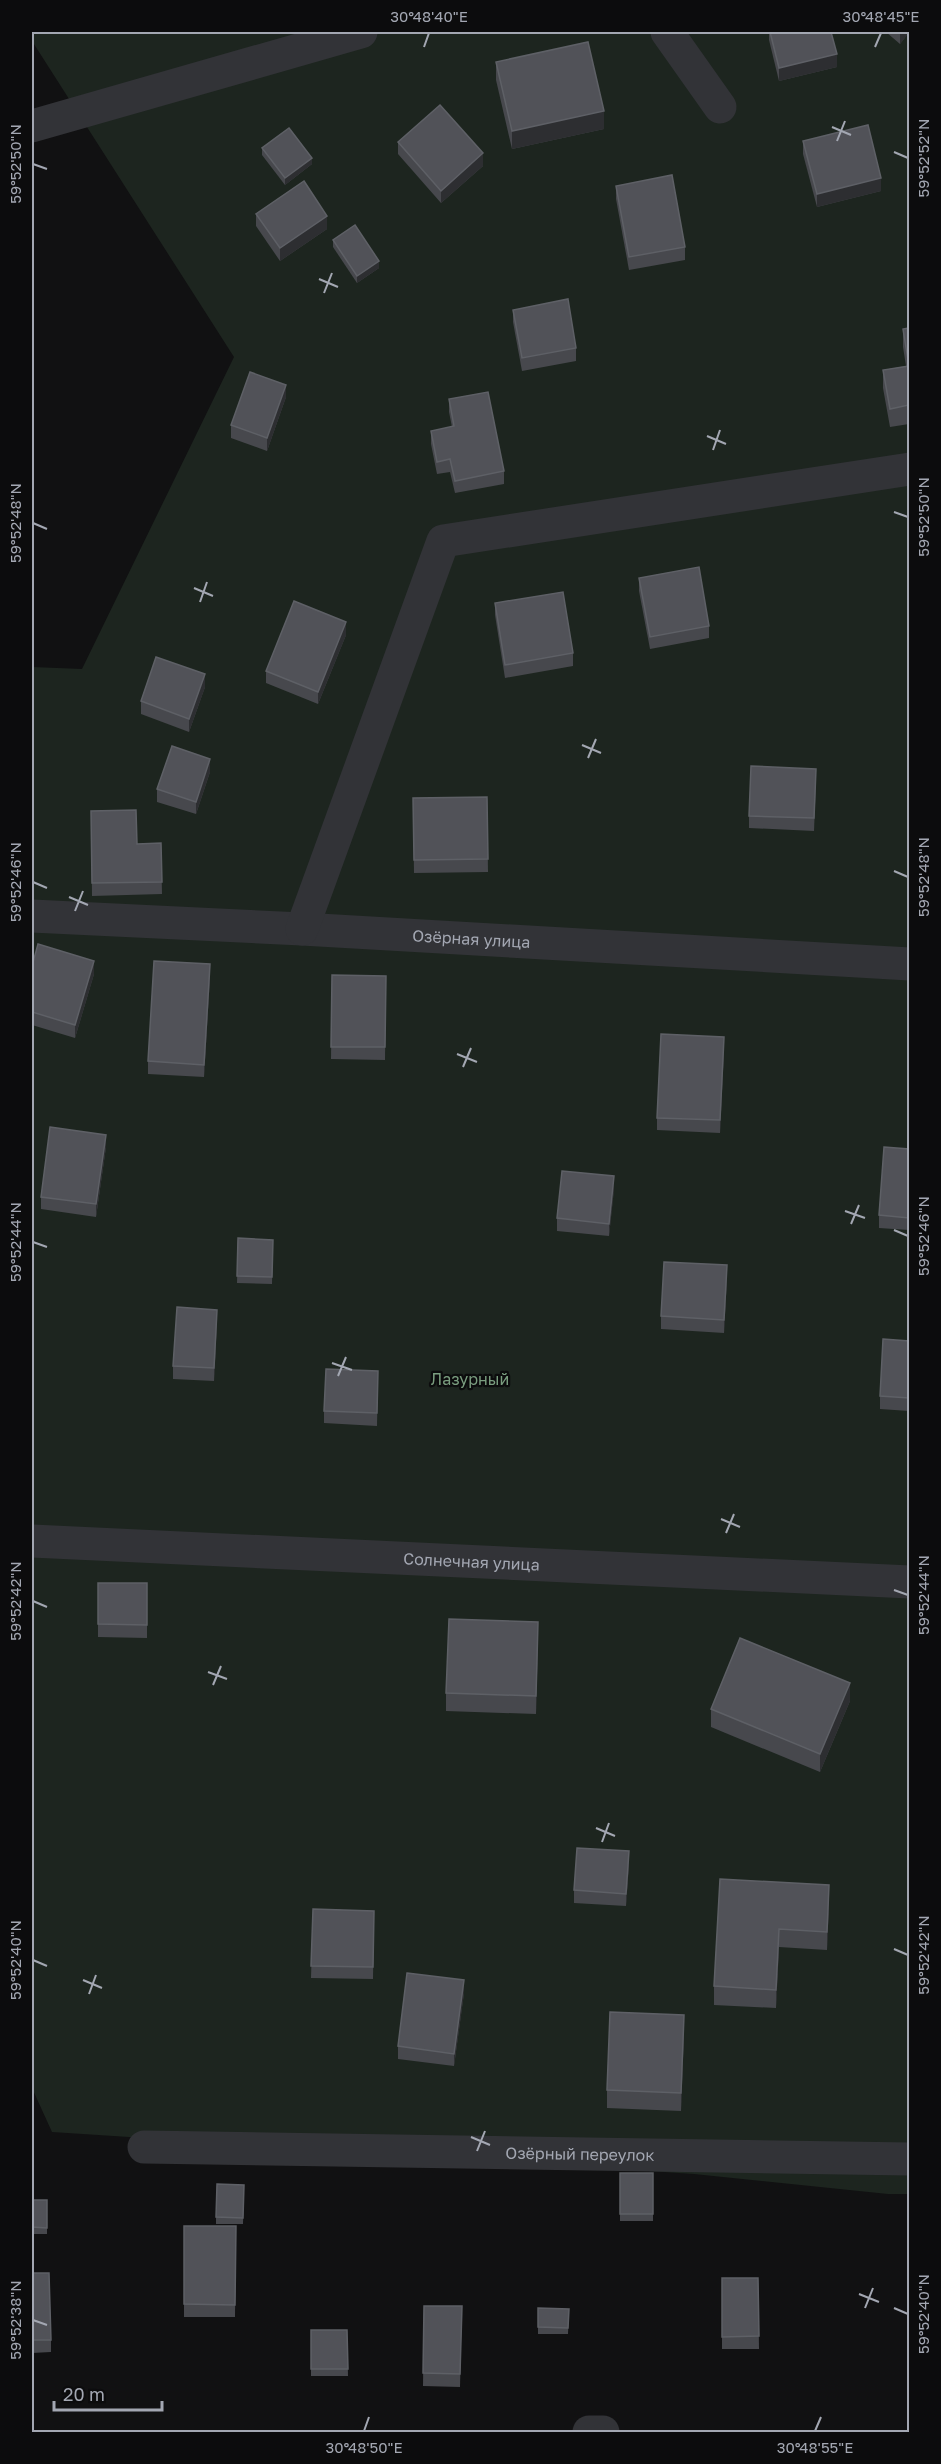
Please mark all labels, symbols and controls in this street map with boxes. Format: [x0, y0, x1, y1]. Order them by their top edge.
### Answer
text: 30°48'40"E [390, 7, 468, 25]
text: 30°48'45"E [842, 7, 920, 25]
text: 59°52'52"N [914, 119, 932, 197]
text: 59°52'50"N [6, 124, 24, 204]
text: 59°52'50"N [914, 477, 932, 557]
text: 59°52'48"N [6, 483, 24, 563]
text: 59°52'48"N [914, 837, 932, 917]
text: 59°52'46"N [6, 842, 24, 922]
street label: Озёрная улица [412, 925, 531, 952]
text: 59°52'46"N [914, 1196, 932, 1276]
text: 59°52'44"N [6, 1202, 24, 1282]
park label: Лазурный [431, 1369, 509, 1389]
street label: Солнечная улица [403, 1548, 540, 1575]
text: 59°52'44"N [914, 1555, 932, 1635]
text: 59°52'42"N [6, 1561, 24, 1641]
text: 59°52'42"N [914, 1915, 932, 1995]
text: 59°52'40"N [6, 1920, 24, 2000]
street label: Озёрный переулок [505, 2143, 655, 2165]
text: 59°52'40"N [914, 2274, 932, 2354]
text: 59°52'38"N [6, 2280, 24, 2360]
scale bar [54, 2374, 162, 2412]
text: 20 m [63, 2383, 105, 2405]
text: 30°48'50"E [325, 2438, 403, 2456]
text: 30°48'55"E [777, 2438, 853, 2456]

